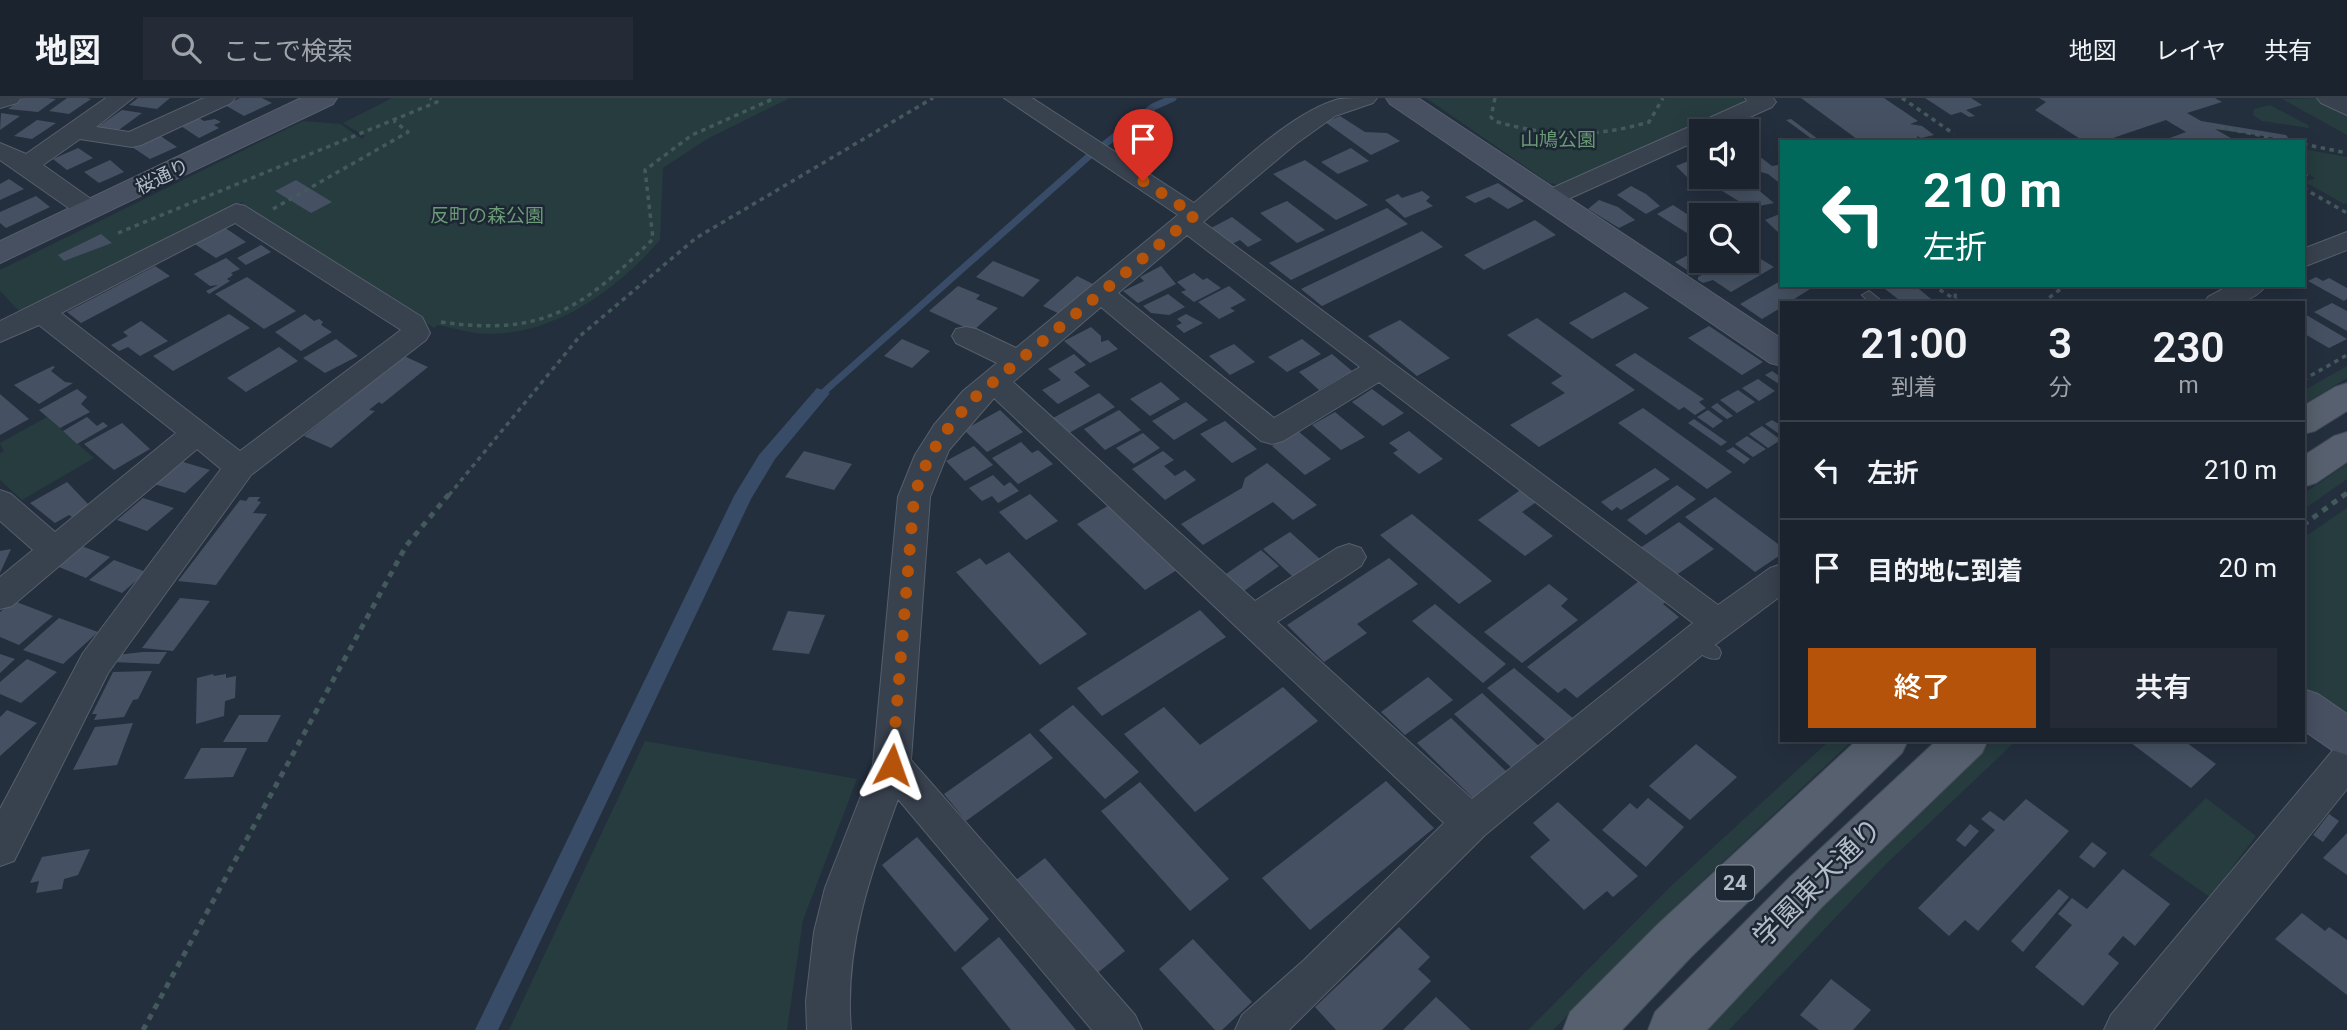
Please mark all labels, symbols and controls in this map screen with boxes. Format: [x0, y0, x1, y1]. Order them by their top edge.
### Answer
search box [143, 17, 633, 80]
icon: search [167, 29, 205, 67]
text: 地図 [35, 31, 101, 70]
text: ここで検索 [223, 36, 353, 66]
text: 地図 [2069, 37, 2117, 65]
text: レイヤ [2155, 37, 2226, 65]
text: 共有 [2264, 37, 2312, 65]
pin [1113, 109, 1173, 181]
map controls [1689, 119, 1759, 273]
button: sound [1689, 119, 1759, 189]
icon: arrive [1124, 120, 1162, 158]
park label: 山鳩公園 [1520, 128, 1596, 151]
street label: 桜通り [132, 154, 193, 199]
text: 210 m [1923, 162, 2062, 219]
icon: left [1808, 168, 1899, 259]
button: search [1689, 203, 1759, 273]
park label: 反町の森公園 [430, 204, 544, 227]
text: 左折 [1923, 228, 1987, 266]
text: 21:00 [1860, 319, 1968, 368]
text: 3 [2048, 319, 2072, 368]
text: 230 [2153, 323, 2225, 372]
text: m [2179, 372, 2199, 399]
text: 到着 [1891, 374, 1937, 401]
text: 分 [2049, 374, 2072, 401]
icon: left [1808, 451, 1846, 489]
text: 210 m [2204, 455, 2277, 485]
text: 左折 [1867, 458, 1919, 488]
icon: arrive [1808, 549, 1846, 587]
text: 20 m [2219, 553, 2277, 583]
text: 目的地に到着 [1867, 556, 2023, 586]
button: 終了 [1808, 648, 2036, 728]
button: 共有 [2050, 648, 2277, 728]
position arrow [855, 728, 929, 802]
street label: 学園東大通り [1746, 811, 1888, 953]
road number: 24 [1716, 866, 1754, 900]

